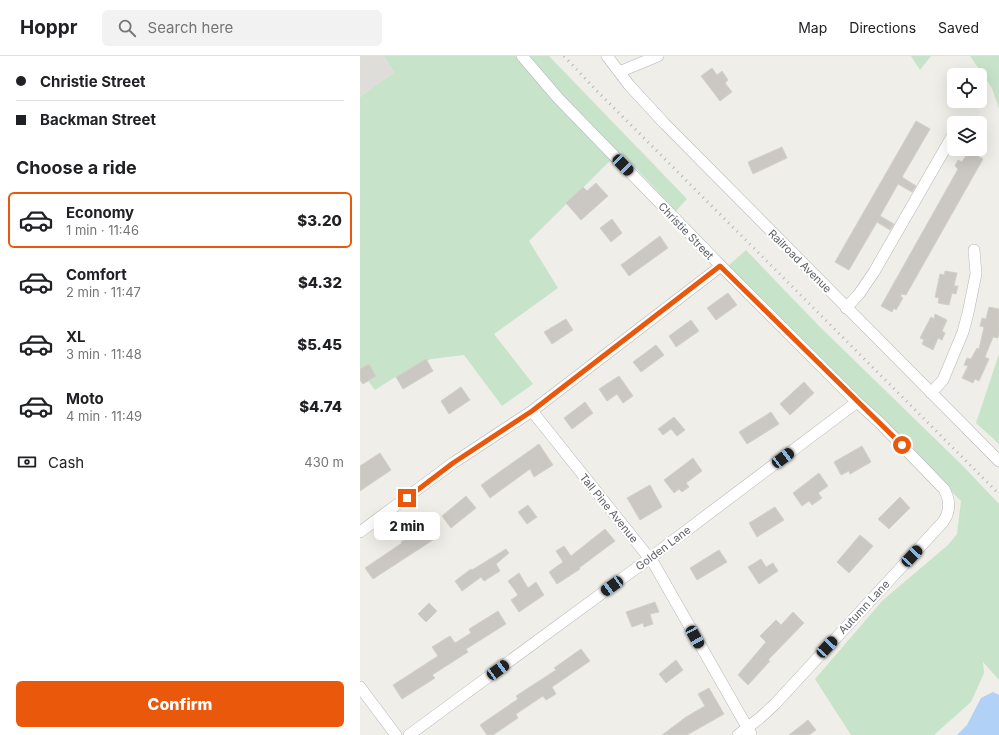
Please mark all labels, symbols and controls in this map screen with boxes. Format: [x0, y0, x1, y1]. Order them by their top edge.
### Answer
search box [102, 10, 382, 46]
text: Hoppr [20, 16, 78, 39]
icon: search [116, 17, 138, 39]
text: Search here [148, 18, 233, 37]
text: Map [798, 19, 827, 36]
text: Directions [849, 19, 916, 36]
text: Saved [938, 19, 979, 36]
map controls [947, 68, 987, 156]
button: locate [947, 68, 987, 108]
text: Christie Street [40, 72, 146, 91]
text: Backman Street [40, 110, 156, 129]
button: layers [947, 116, 987, 156]
car [610, 152, 636, 178]
text: Choose a ride [16, 157, 137, 178]
street label: Christie Street [655, 199, 717, 263]
icon: car [18, 202, 54, 238]
text: Economy [66, 203, 134, 222]
text: $3.20 [297, 211, 342, 230]
text: 1 min · 11:46 [66, 222, 139, 238]
street label: Railroad Avenue [765, 226, 835, 296]
icon: car [18, 264, 54, 300]
text: Comfort [66, 265, 127, 284]
text: $4.32 [298, 273, 342, 292]
text: 2 min · 11:47 [66, 284, 141, 300]
icon: car [18, 326, 54, 362]
text: XL [66, 327, 86, 346]
text: $5.45 [297, 335, 342, 354]
text: 3 min · 11:48 [66, 346, 142, 362]
icon: car [18, 388, 54, 424]
text: Moto [66, 389, 104, 408]
text: $4.74 [299, 397, 342, 416]
text: 4 min · 11:49 [66, 408, 142, 424]
route start [893, 436, 911, 454]
car [770, 446, 796, 470]
icon: cash [16, 451, 38, 473]
text: Cash [48, 453, 84, 472]
text: 430 m [304, 454, 344, 470]
street label: Tall Pine Avenue [577, 470, 641, 546]
route end [398, 489, 416, 507]
callout: 2 min [374, 512, 440, 540]
text: 2 min [389, 518, 425, 534]
street label: Golden Lane [633, 523, 693, 573]
car [899, 543, 925, 569]
car [599, 574, 625, 598]
street label: Autumn Lane [835, 577, 893, 637]
car [684, 624, 706, 650]
car [814, 634, 840, 660]
car [485, 658, 511, 682]
button: Confirm [16, 681, 344, 727]

